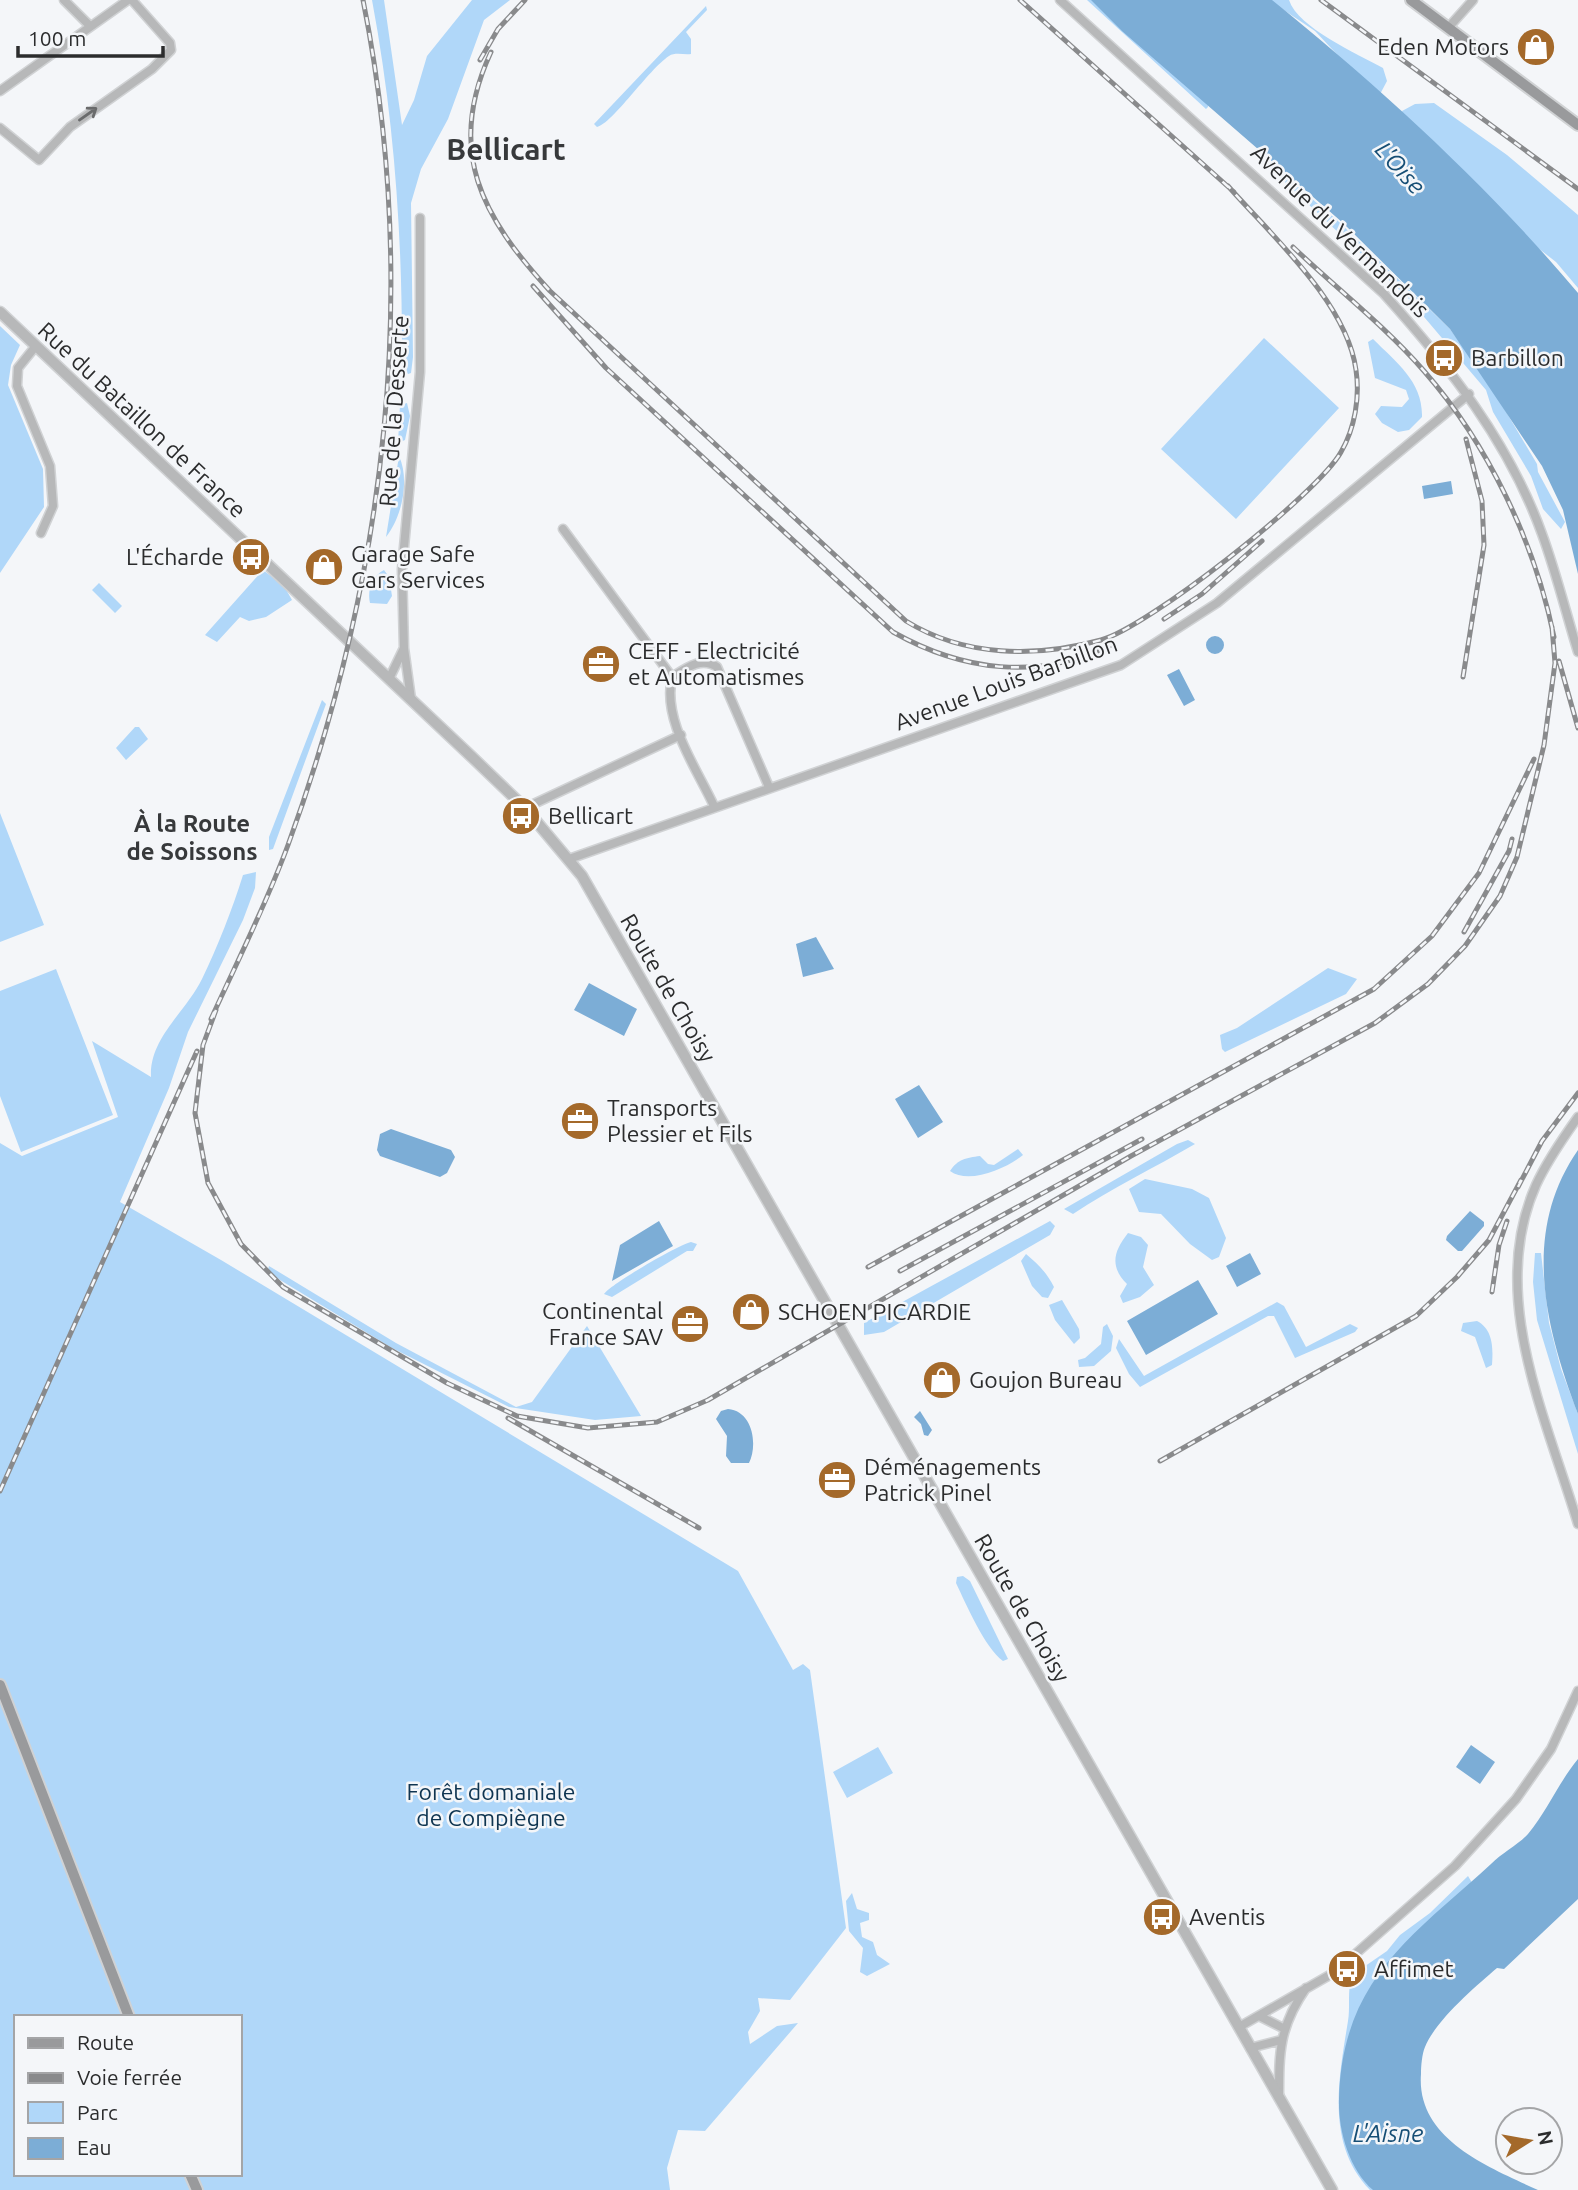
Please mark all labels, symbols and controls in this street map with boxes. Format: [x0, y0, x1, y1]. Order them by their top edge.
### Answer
scale bar [18, 14, 163, 58]
text: 100 m [28, 26, 86, 50]
shop icon: Eden Motors [1515, 26, 1557, 68]
place label: Eden Motors [1377, 34, 1509, 59]
one-way arrow [78, 107, 98, 121]
district label: Bellicart [446, 132, 566, 166]
water label: L'Oise [1370, 136, 1431, 199]
street label: Avenue du Vermandois [1246, 139, 1434, 322]
street label: Rue de la Desserte [374, 314, 413, 508]
street label: Rue du Bataillon de France [34, 317, 251, 522]
bus stop icon: Barbillon [1423, 337, 1465, 379]
place label: Barbillon [1471, 345, 1564, 370]
bus stop icon: L'Écharde [230, 536, 272, 578]
place label: Garage Safe Cars Services [351, 541, 485, 592]
place label: L'Écharde [126, 543, 224, 569]
shop icon: Garage Safe Cars Services [303, 546, 345, 588]
street label: Avenue Louis Barbillon [891, 631, 1120, 734]
place label: CEFF - Electricité et Automatismes [628, 638, 804, 689]
office icon: CEFF - Electricité et Automatismes [580, 643, 622, 685]
bus stop icon: Bellicart [500, 795, 542, 837]
place label: Bellicart [548, 803, 633, 828]
district label: À la Route de Soissons [126, 808, 258, 865]
street label: Route de Choisy [616, 909, 721, 1066]
place label: Transports Plessier et Fils [607, 1095, 752, 1146]
office icon: Transports Plessier et Fils [559, 1100, 601, 1142]
shop icon: SCHOEN PICARDIE [730, 1291, 772, 1333]
place label: Continental France SAV [542, 1298, 663, 1349]
place label: SCHOEN PICARDIE [778, 1299, 971, 1324]
office icon: Continental France SAV [669, 1303, 711, 1345]
shop icon: Goujon Bureau [921, 1359, 963, 1401]
place label: Goujon Bureau [969, 1367, 1122, 1392]
place label: Déménagements Patrick Pinel [864, 1454, 1041, 1505]
office icon: Déménagements Patrick Pinel [816, 1459, 858, 1501]
street label: Route de Choisy [970, 1529, 1075, 1686]
park label: Forêt domaniale de Compiègne [406, 1779, 576, 1830]
bus stop icon: Aventis [1141, 1896, 1183, 1938]
place label: Aventis [1189, 1904, 1265, 1929]
bus stop icon: Affimet [1326, 1948, 1368, 1990]
place label: Affimet [1374, 1956, 1454, 1981]
legend [14, 2015, 242, 2176]
text: Route [77, 2030, 134, 2054]
text: Voie ferrée [77, 2065, 182, 2089]
text: Parc [77, 2100, 118, 2124]
north arrow [1494, 2106, 1564, 2176]
water label: L'Aisne [1353, 2120, 1423, 2147]
text: N [1534, 2129, 1558, 2147]
text: Eau [77, 2135, 112, 2159]

